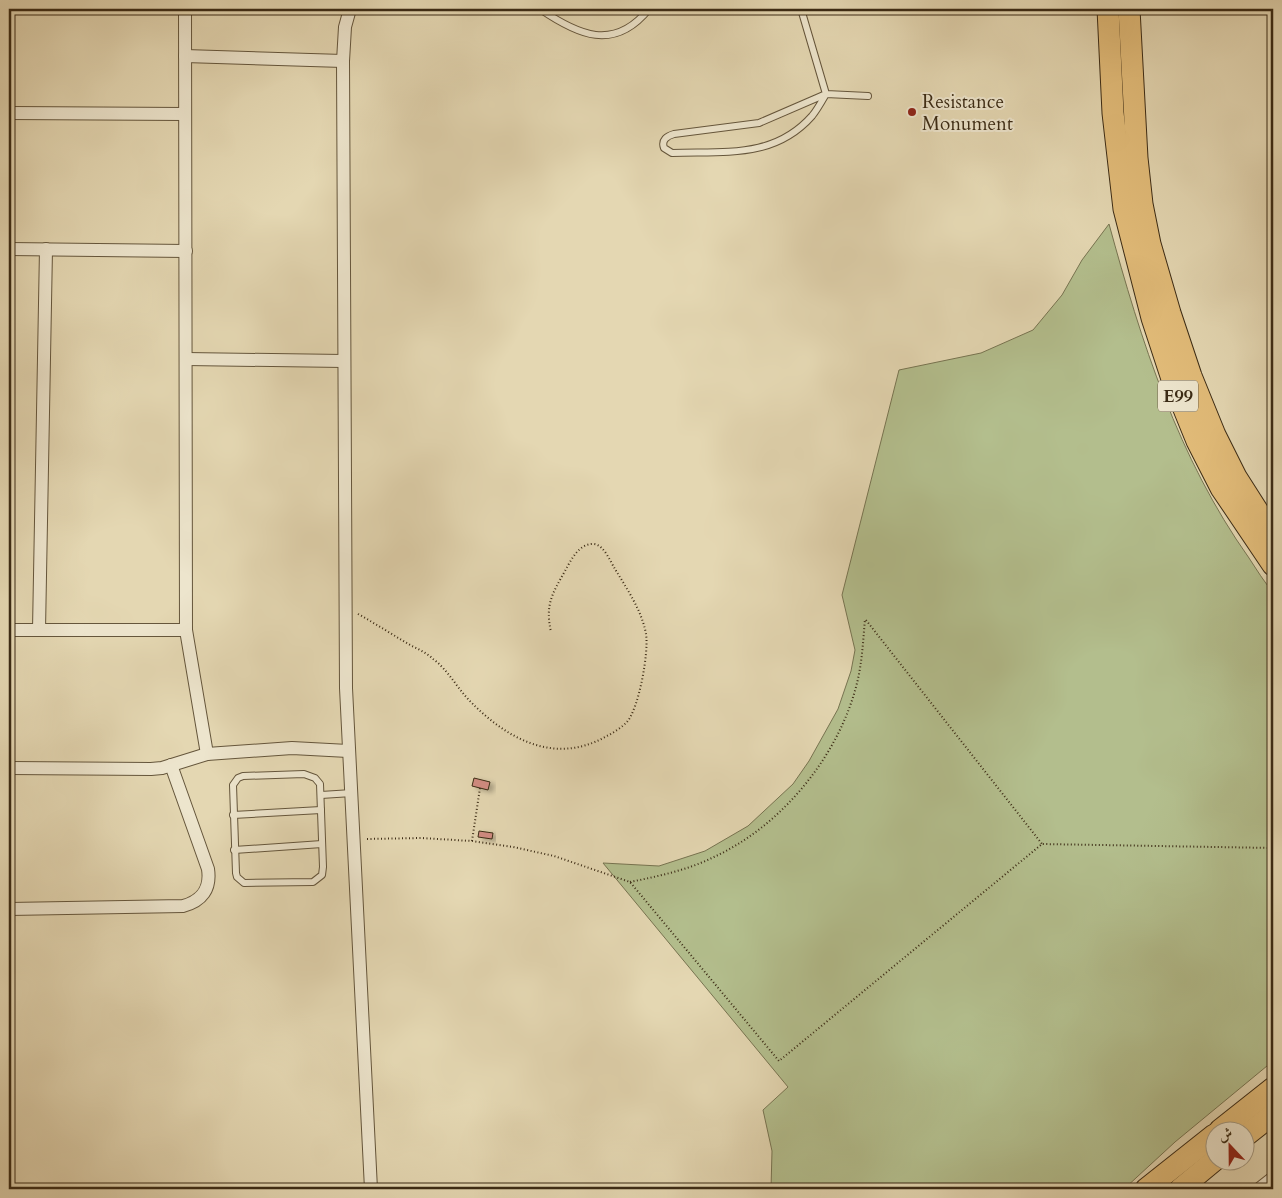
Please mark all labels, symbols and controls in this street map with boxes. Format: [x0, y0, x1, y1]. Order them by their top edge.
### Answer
place label: Resistance Monument [922, 89, 1013, 137]
marker: Resistance Monument [906, 106, 918, 118]
road number: E99 [1158, 381, 1198, 412]
north arrow [1204, 1120, 1254, 1170]
text: ش [1215, 1123, 1235, 1146]

